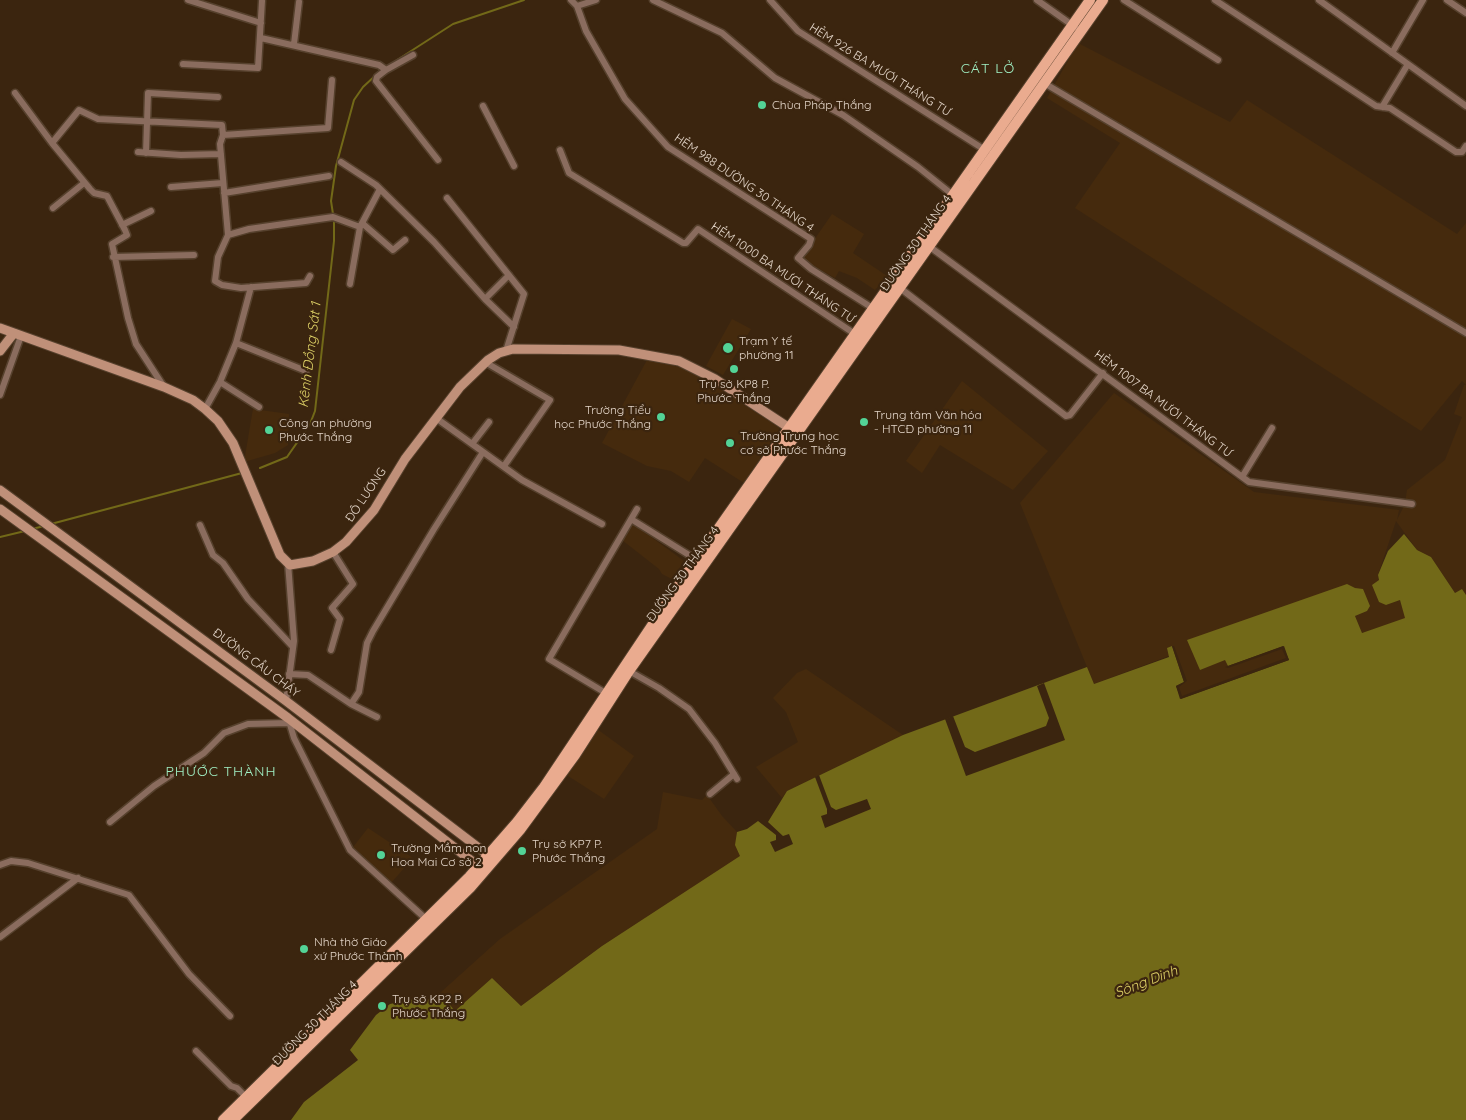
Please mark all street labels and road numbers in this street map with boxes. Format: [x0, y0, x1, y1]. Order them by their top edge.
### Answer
street label: HẺM 926 BA MƯƠI THÁNG TƯ [807, 20, 953, 120]
street label: HẺM 988 ĐƯỜNG 30 THÁNG 4 [671, 131, 817, 235]
street label: ĐƯỜNG 30 THÁNG 4 [877, 192, 955, 294]
street label: HẺM 1000 BA MƯƠI THÁNG TƯ [708, 219, 858, 327]
street label: HẺM 1007 BA MƯƠI THÁNG TƯ [1091, 347, 1235, 461]
street label: ĐÔ LƯƠNG [343, 465, 389, 525]
street label: ĐƯỜNG 30 THÁNG 4 [644, 524, 722, 624]
street label: ĐƯỜNG CẦU CHÁY [210, 626, 302, 700]
street label: ĐƯỜNG 30 THÁNG 4 [270, 978, 360, 1068]

